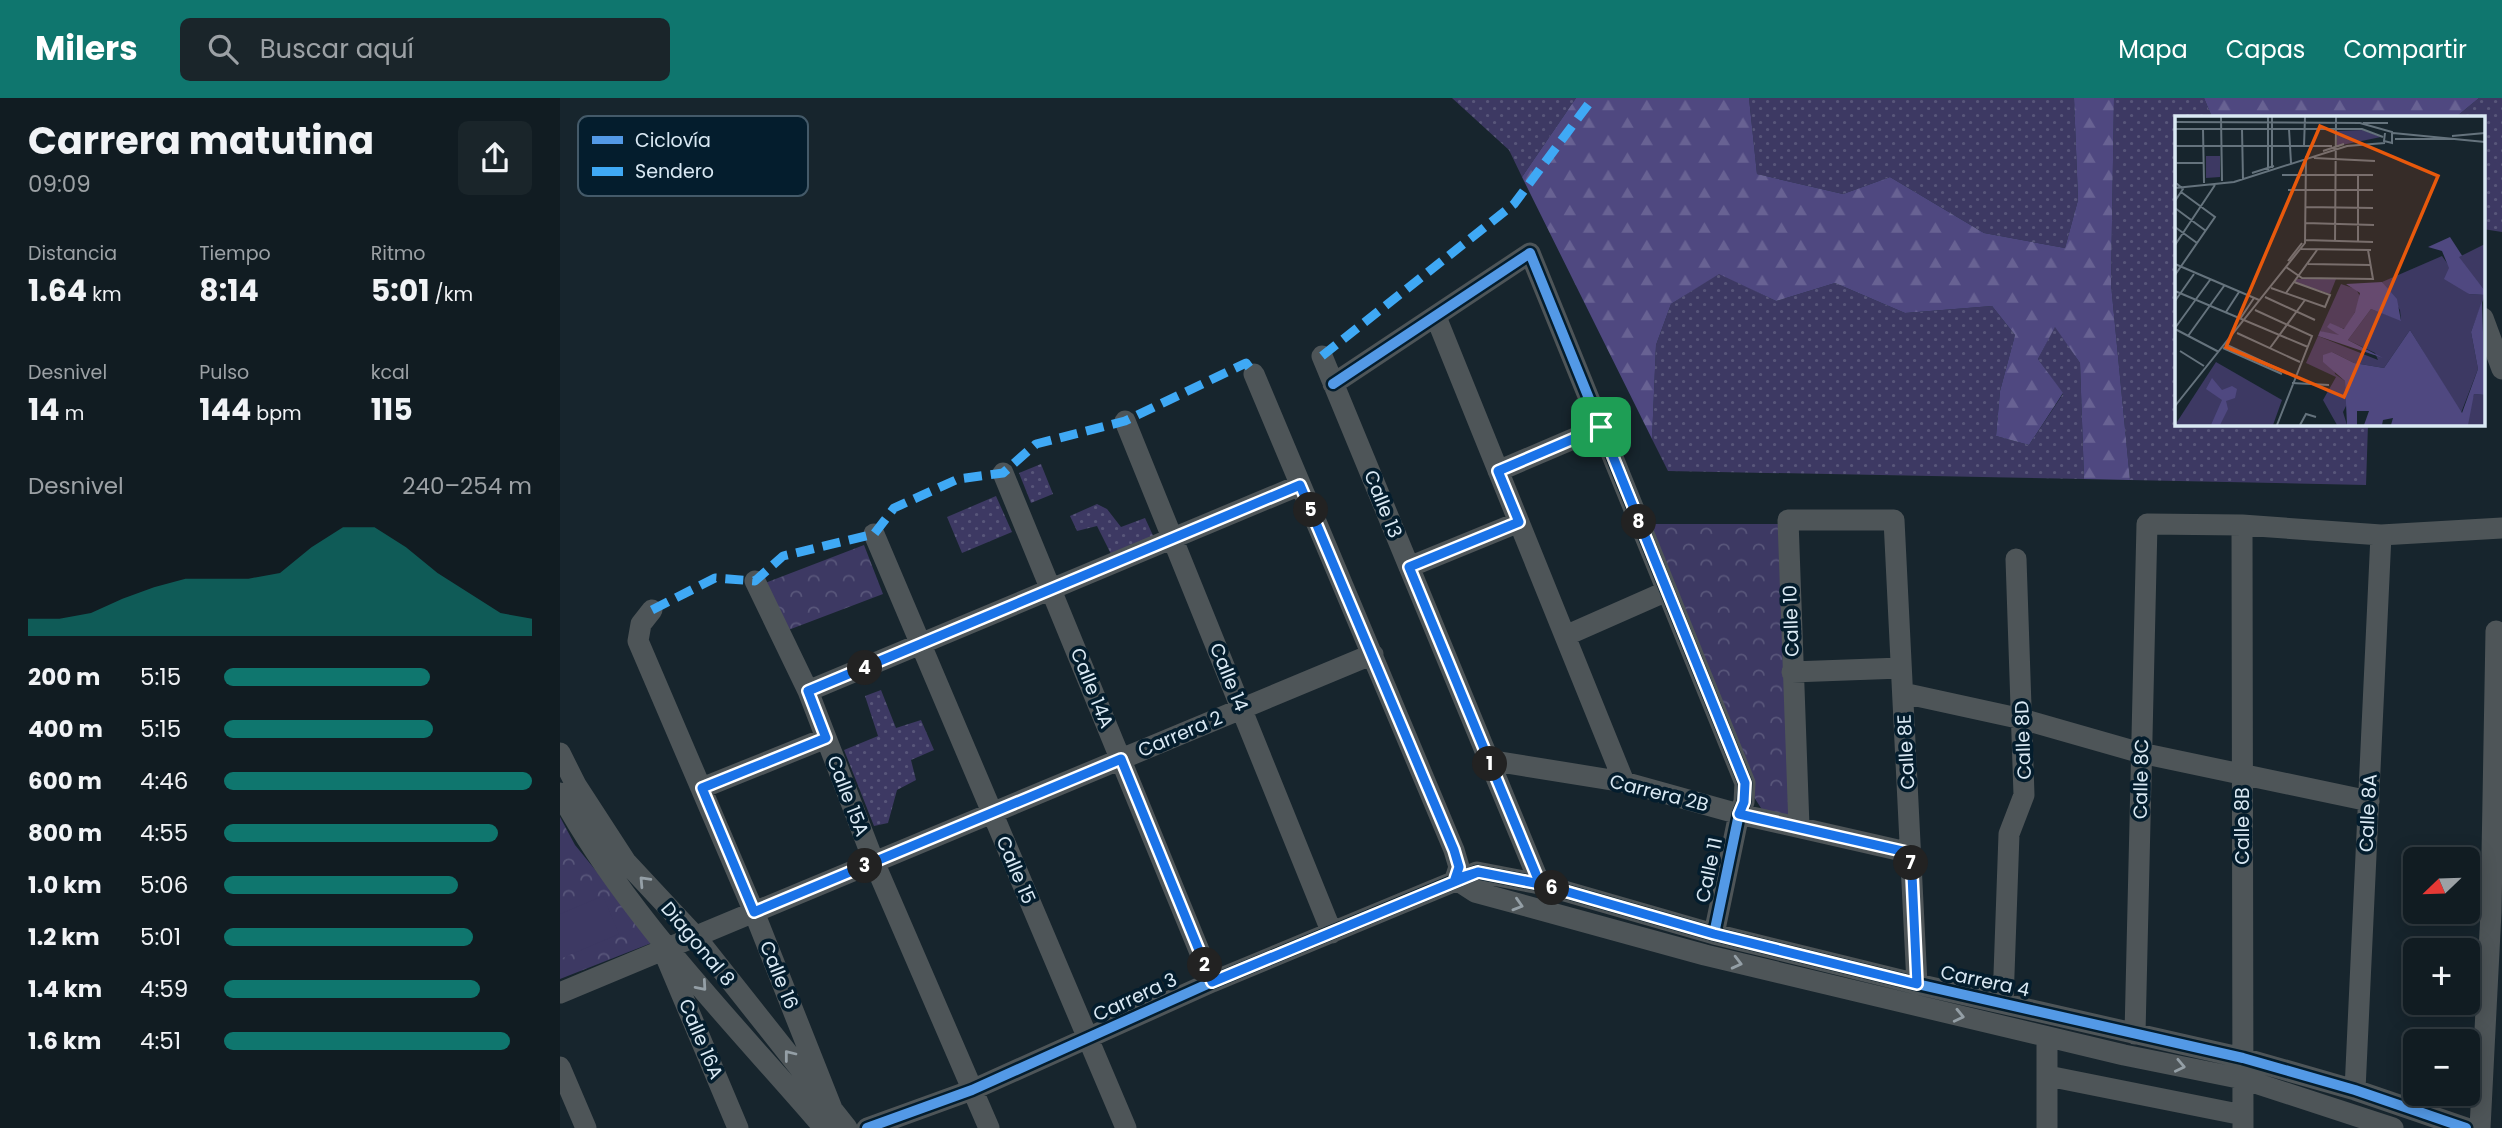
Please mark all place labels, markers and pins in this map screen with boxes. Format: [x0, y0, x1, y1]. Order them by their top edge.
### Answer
pin [1571, 397, 1631, 457]
pin: 5 [1294, 492, 1328, 528]
pin: 8 [1622, 504, 1656, 540]
pin: 4 [848, 650, 882, 686]
pin: 1 [1472, 746, 1508, 782]
pin: 7 [1894, 846, 1928, 880]
pin: 3 [848, 848, 882, 884]
pin: 6 [1534, 870, 1570, 906]
pin: 2 [1188, 948, 1222, 982]

